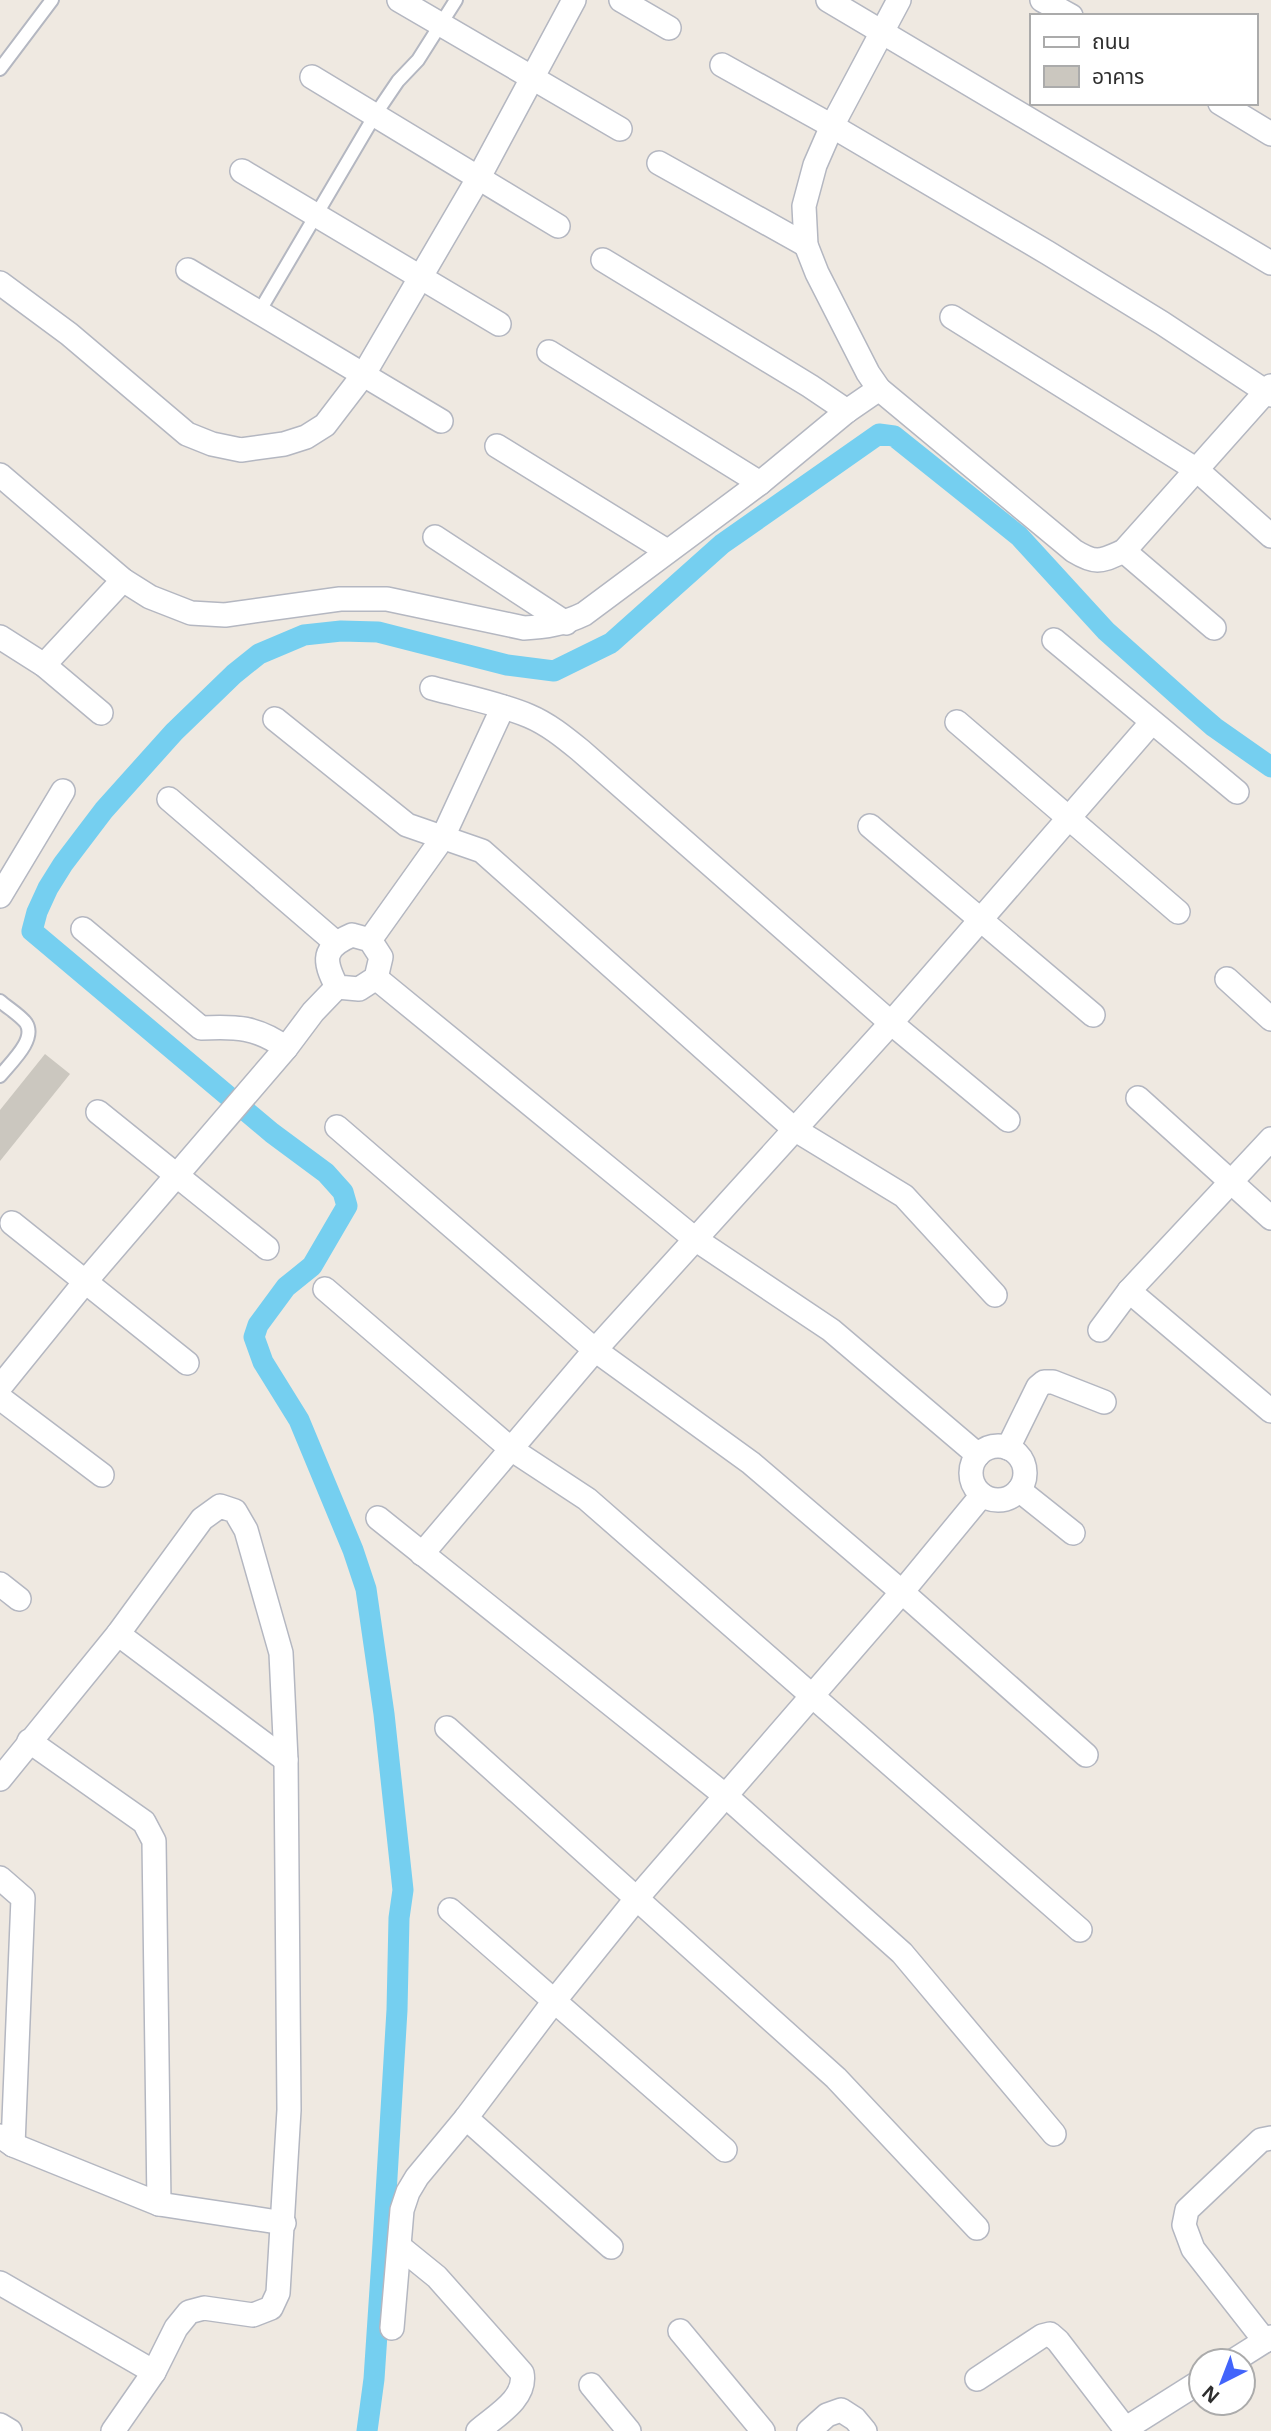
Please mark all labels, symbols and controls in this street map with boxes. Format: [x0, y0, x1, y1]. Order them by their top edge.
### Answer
legend [1030, 14, 1257, 105]
text: ถนน [1092, 27, 1130, 55]
text: อาคาร [1092, 62, 1144, 90]
north arrow [1187, 2347, 1257, 2417]
text: N [1196, 2380, 1225, 2409]

